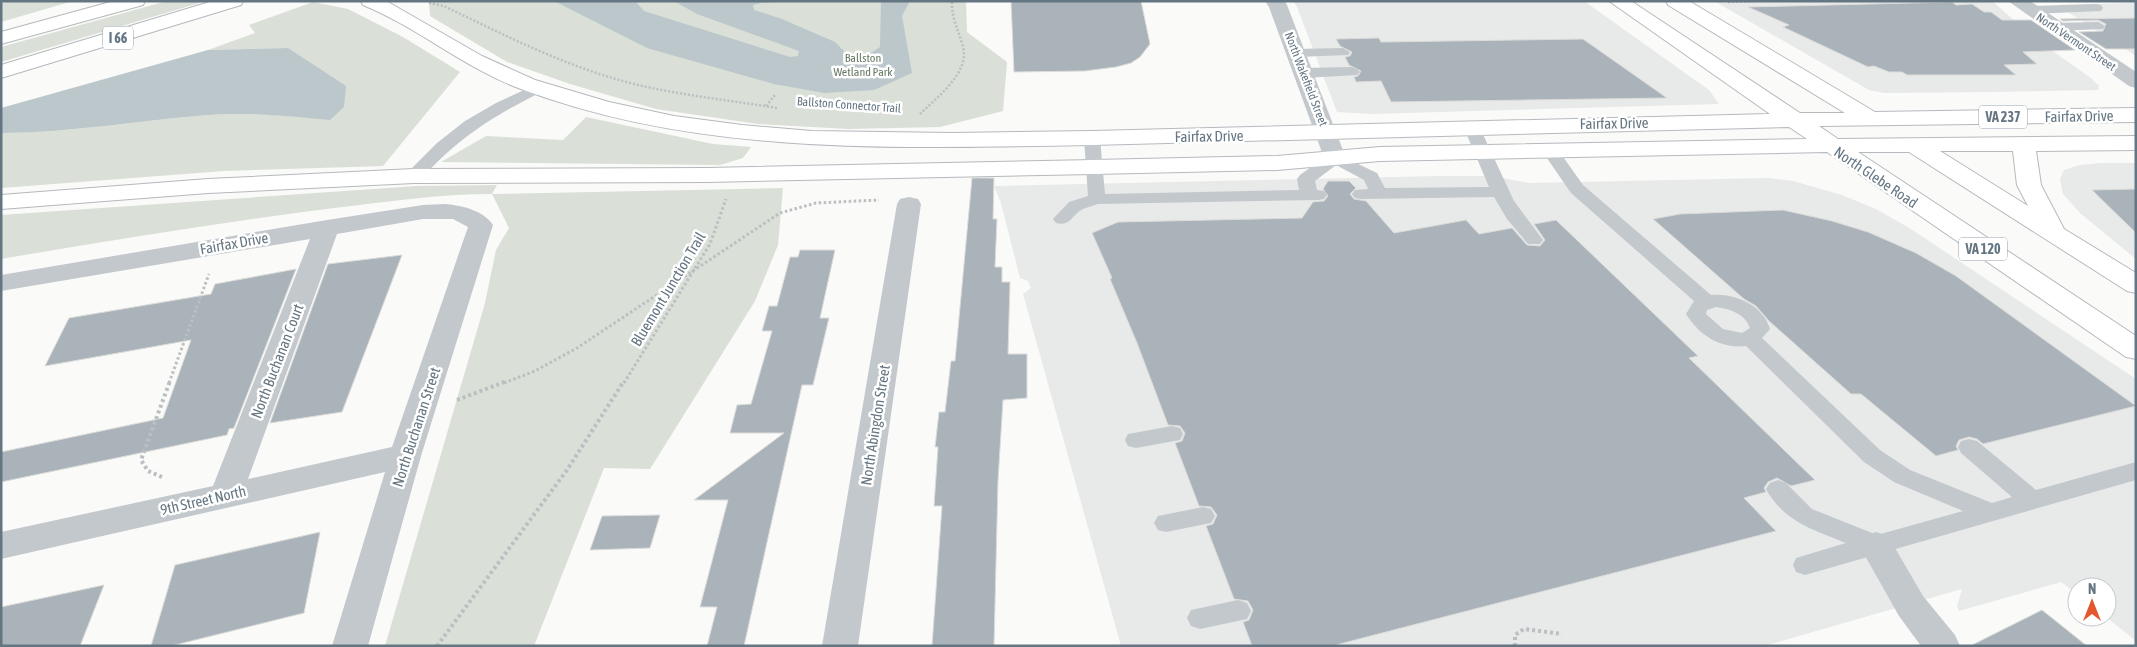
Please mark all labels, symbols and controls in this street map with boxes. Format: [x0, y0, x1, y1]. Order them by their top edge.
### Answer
street label: North Vermont Street [2033, 10, 2119, 74]
road number: I 66 [103, 26, 133, 49]
street label: North Wakefield Street [1282, 30, 1331, 129]
park label: Ballston Wetland Park [833, 51, 893, 79]
street label: Ballston Connector Trail [796, 94, 902, 116]
road number: VA 237 [1979, 105, 2027, 128]
street label: Fairfax Drive [2044, 107, 2114, 125]
street label: Fairfax Drive [1579, 114, 1649, 132]
street label: Fairfax Drive [1174, 127, 1244, 145]
street label: North Glebe Road [1831, 143, 1921, 211]
street label: Fairfax Drive [199, 229, 270, 257]
street label: Bluemont Junction Trail [627, 229, 709, 349]
road number: VA 120 [1959, 238, 2007, 260]
street label: North Buchanan Court [247, 301, 307, 421]
street label: North Abingdon Street [857, 364, 893, 486]
street label: North Buchanan Street [389, 365, 443, 489]
street label: 9th Street North [158, 482, 248, 518]
north arrow [2067, 577, 2117, 627]
text: N [2088, 581, 2096, 597]

